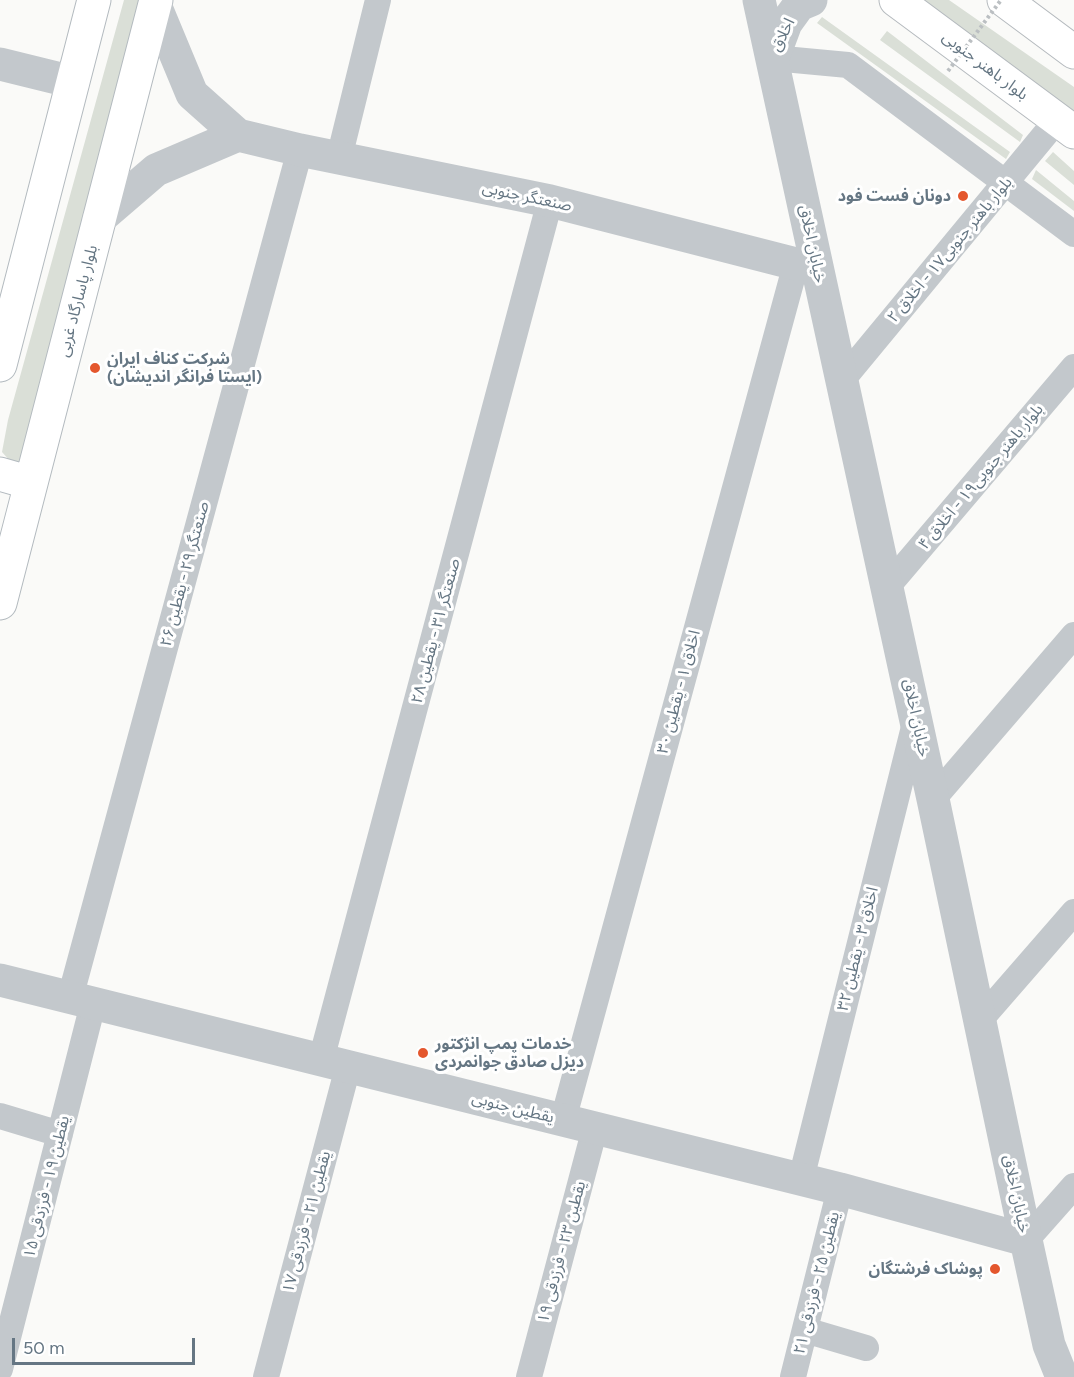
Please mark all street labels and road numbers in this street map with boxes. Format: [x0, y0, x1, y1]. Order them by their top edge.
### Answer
street label: اخلاق [767, 15, 799, 55]
street label: بلوار باهنر جنوبی [938, 27, 1032, 105]
street label: بلوار باهنر جنوبی۱۷ - اخلاق ۲ [884, 173, 1016, 327]
street label: صنعتگر جنوبی [480, 178, 574, 216]
street label: خیابان اخلاق [794, 203, 830, 285]
street label: بلوار پاسارگاد غربی [54, 243, 102, 359]
street label: بلوار باهنر جنوبی۱۹ - اخلاق ۴ [915, 400, 1047, 554]
street label: صنعتگر ۲۹ - یقطین ۲۶ [156, 499, 214, 649]
street label: صنعتگر ۳۱ - یقطین ۲۸ [407, 556, 465, 706]
street label: اخلاق ۱ - یقطین ۳۰ [653, 628, 705, 756]
street label: خیابان اخلاق [898, 677, 934, 759]
street label: اخلاق ۳ - یقطین ۳۲ [833, 885, 883, 1013]
street label: یقطین جنوبی [470, 1088, 556, 1128]
street label: یقطین ۱۹ - فرزدقی ۱۵ [20, 1114, 74, 1260]
street label: یقطین ۲۱ - فرزدقی ۱۷ [279, 1149, 335, 1295]
street label: خیابان اخلاق [998, 1153, 1034, 1235]
street label: یقطین ۲۳ - فرزدقی ۱۹ [534, 1179, 590, 1325]
street label: یقطین ۲۵ - فرزدقی ۲۱ [790, 1210, 844, 1356]

